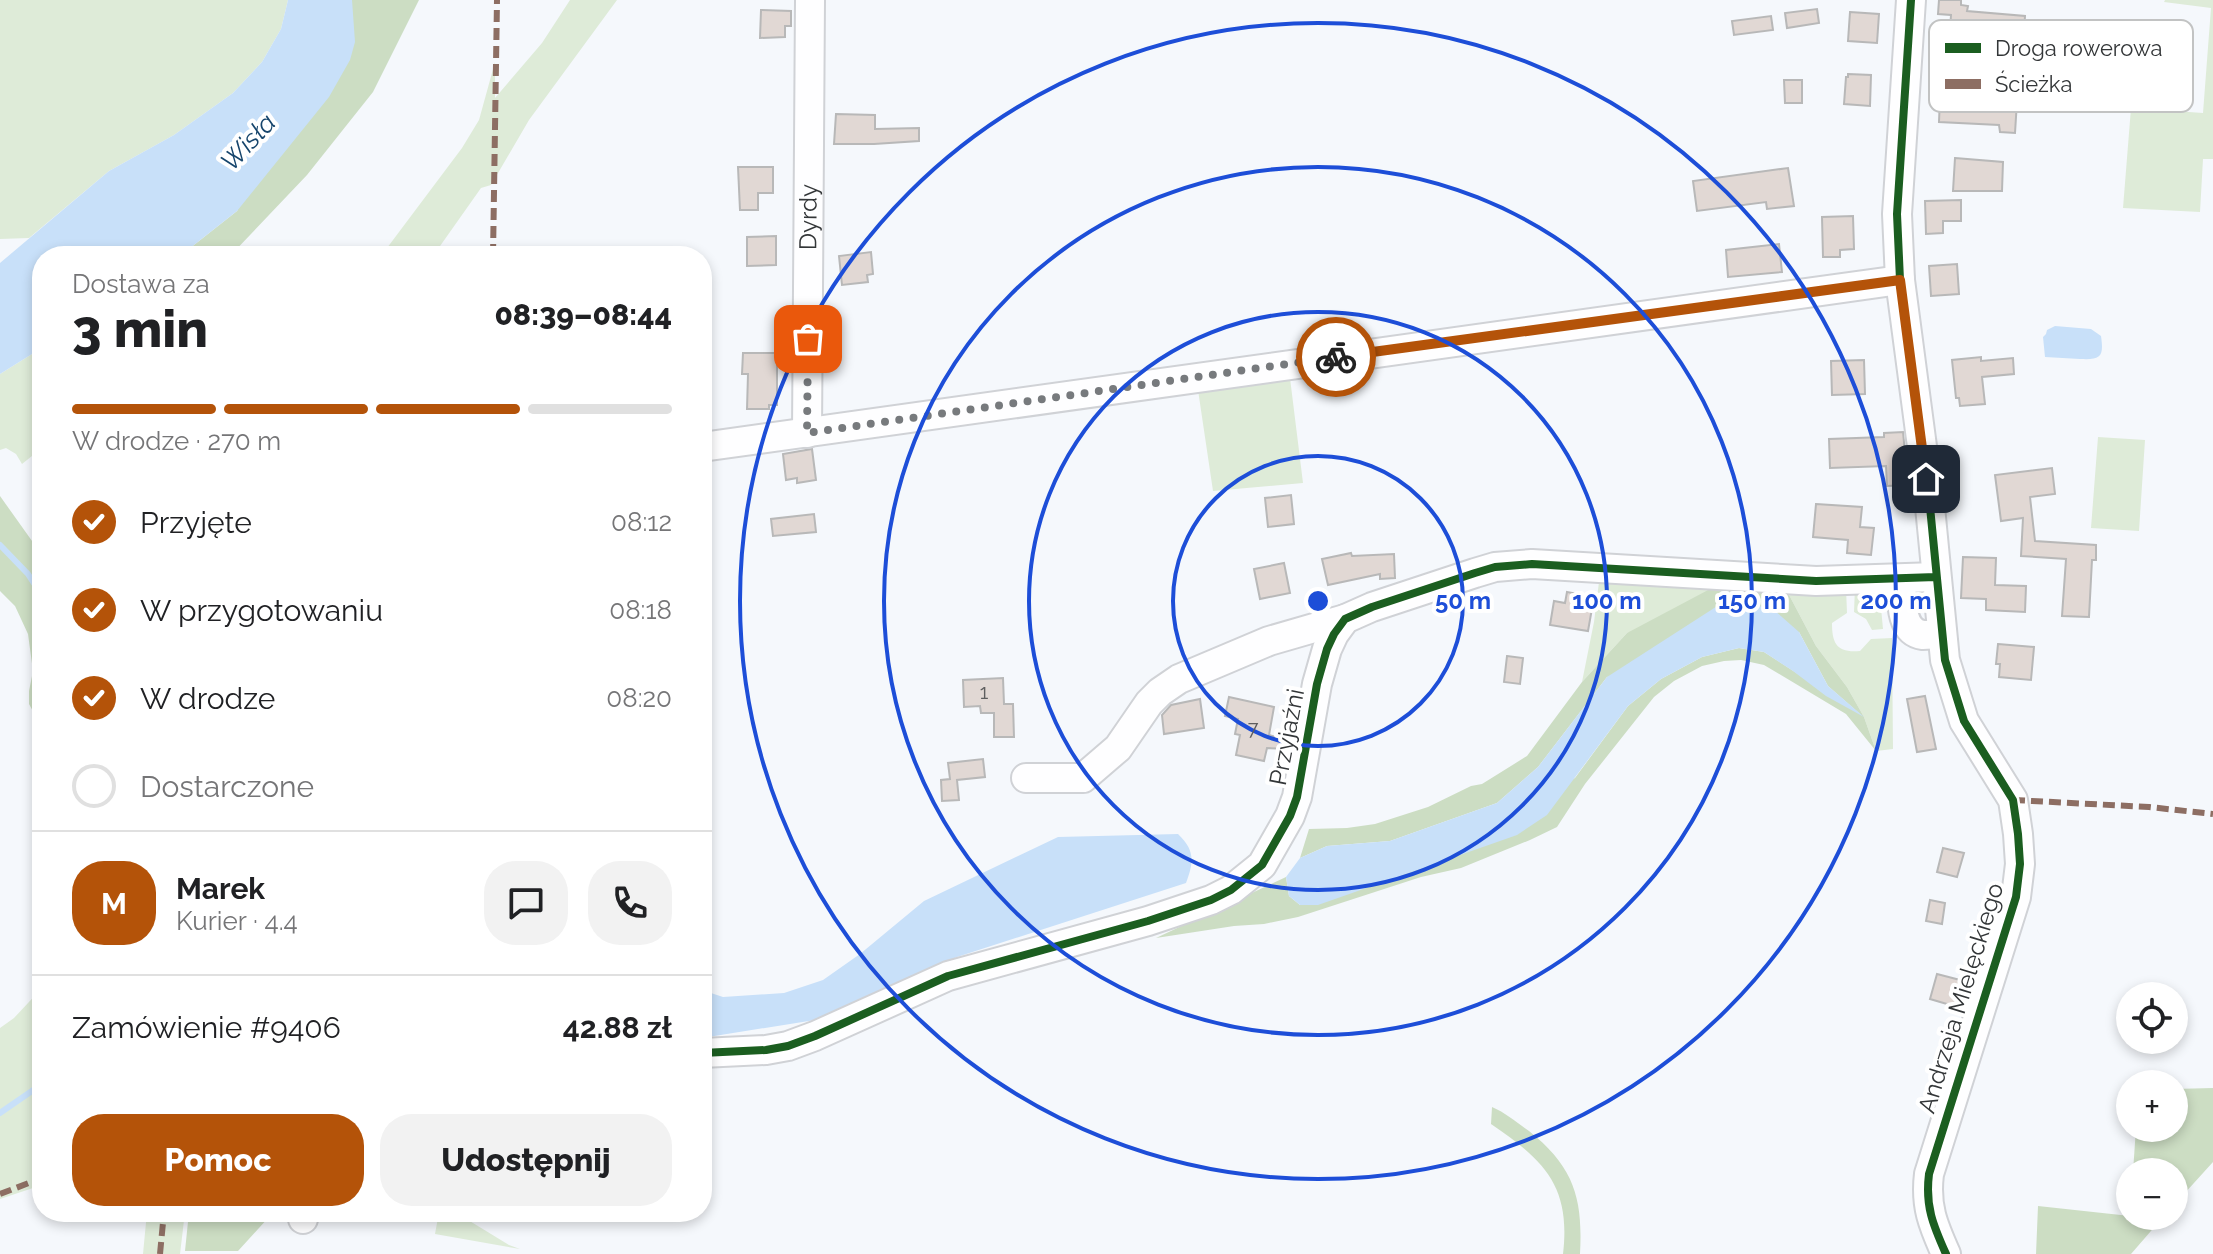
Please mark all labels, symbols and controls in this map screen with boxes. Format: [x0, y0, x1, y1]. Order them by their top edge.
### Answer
legend [1929, 20, 2193, 112]
text: Droga rowerowa [1995, 35, 2162, 61]
text: Ścieżka [1995, 70, 2072, 97]
water label: Wisła [214, 107, 282, 177]
street label: Dyrdy [793, 184, 823, 250]
text: Dostawa za [72, 269, 210, 299]
text: 08:39–08:44 [494, 297, 672, 332]
text: 3 min [72, 298, 208, 359]
pin [774, 305, 842, 373]
icon: bag [786, 317, 830, 361]
courier [1296, 317, 1376, 397]
icon: bike [1314, 335, 1358, 379]
text: W drodze · 270 m [72, 426, 281, 456]
pin [1892, 445, 1960, 513]
icon: home [1904, 457, 1948, 501]
icon: check [72, 500, 116, 544]
text: Przyjęte [140, 505, 252, 540]
text: 08:12 [611, 507, 672, 537]
text: 50 m [1435, 586, 1491, 615]
text: 100 m [1572, 586, 1642, 615]
text: 150 m [1718, 586, 1786, 615]
text: 200 m [1860, 586, 1932, 615]
centre of rings [1304, 587, 1332, 615]
icon: check [72, 588, 116, 632]
text: W przygotowaniu [140, 593, 383, 628]
text: 08:18 [609, 595, 672, 625]
icon: check [72, 676, 116, 720]
house number: 1 [980, 680, 989, 704]
text: W drodze [140, 681, 275, 716]
text: 08:20 [606, 683, 672, 713]
street label: Przyjaźni [1263, 686, 1310, 788]
house number: 7 [1248, 716, 1259, 740]
text: Dostarczone [140, 769, 314, 804]
button: chat [484, 861, 568, 945]
button: phone [588, 861, 672, 945]
text: Marek [176, 871, 265, 906]
street label: Andrzeja Mielęckiego [1912, 879, 2009, 1116]
text: M [101, 886, 127, 921]
text: Kurier · 4.4 [176, 906, 298, 936]
map controls [2116, 982, 2188, 1230]
button: locate [2116, 982, 2188, 1054]
text: Zamówienie #9406 [72, 1010, 341, 1045]
text: 42.88 zł [563, 1010, 672, 1045]
button: + [2116, 1070, 2188, 1142]
button: Pomoc [72, 1114, 364, 1206]
button: Udostępnij [380, 1114, 672, 1206]
button: − [2116, 1158, 2188, 1230]

